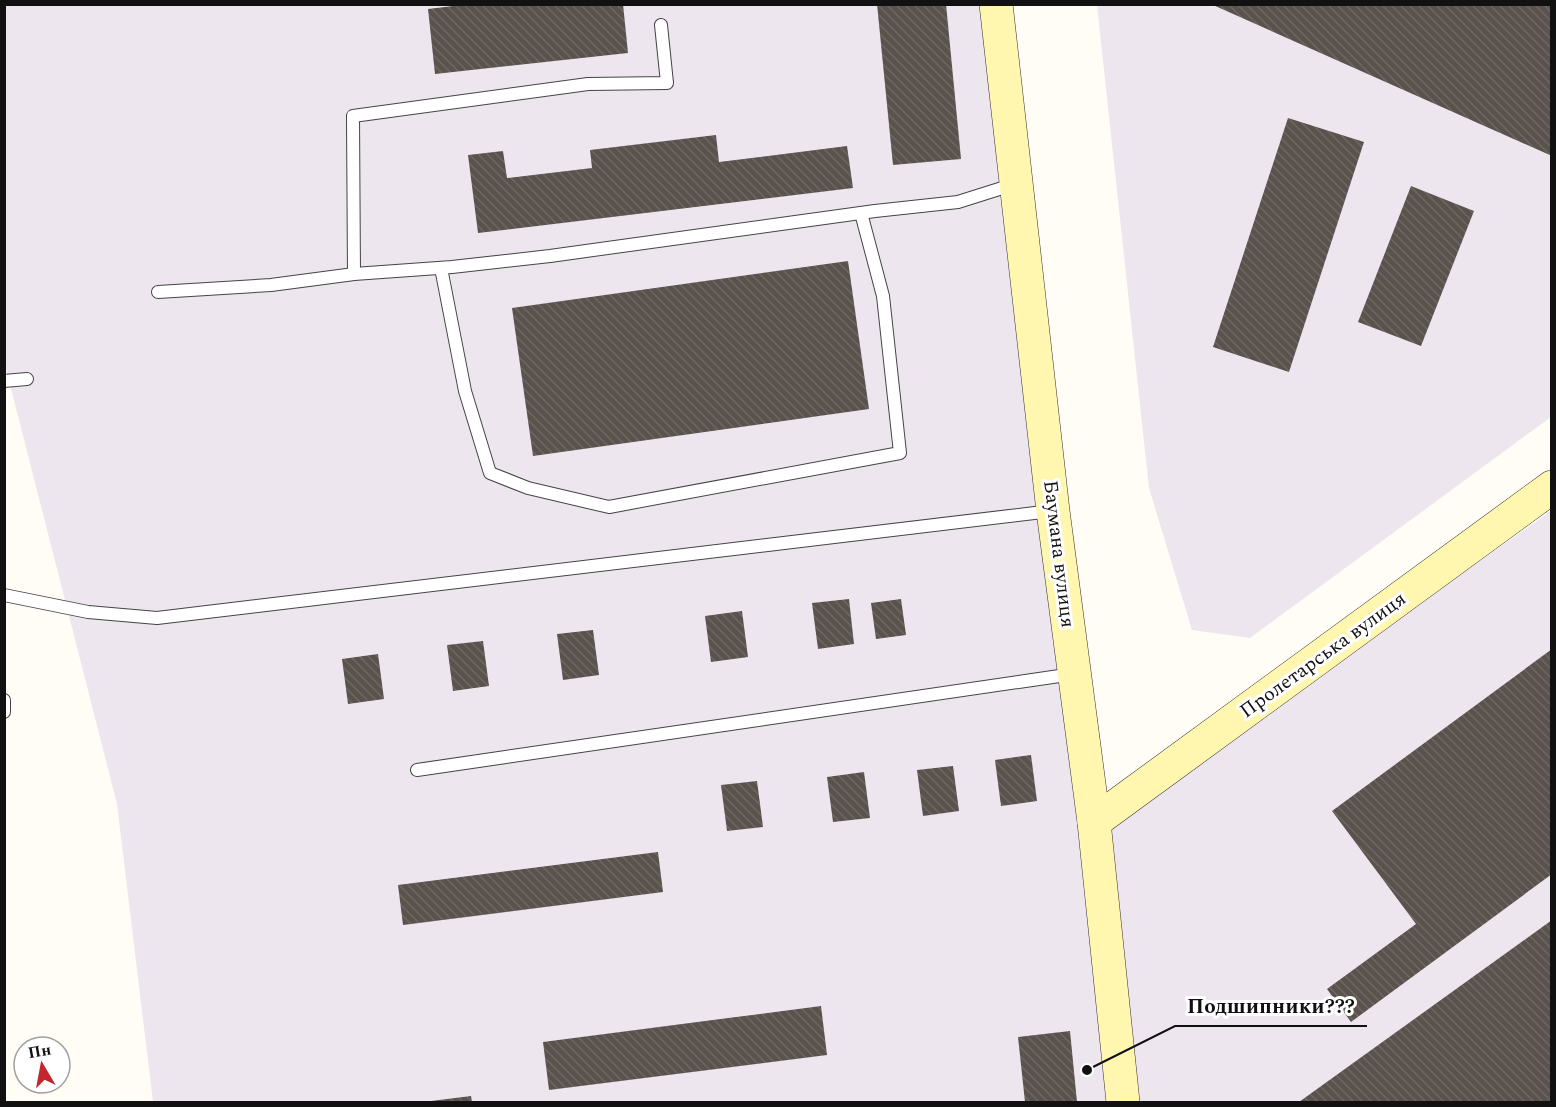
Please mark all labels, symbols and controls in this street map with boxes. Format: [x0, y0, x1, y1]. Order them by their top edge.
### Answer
street label: Баумана вулиця [1035, 479, 1083, 629]
street label: Пролетарська вулиця [1233, 584, 1413, 726]
callout: Подшипники??? [1175, 987, 1367, 1026]
text: Подшипники??? [1187, 991, 1355, 1023]
north arrow [12, 1035, 72, 1095]
text: Пн [26, 1037, 53, 1065]

